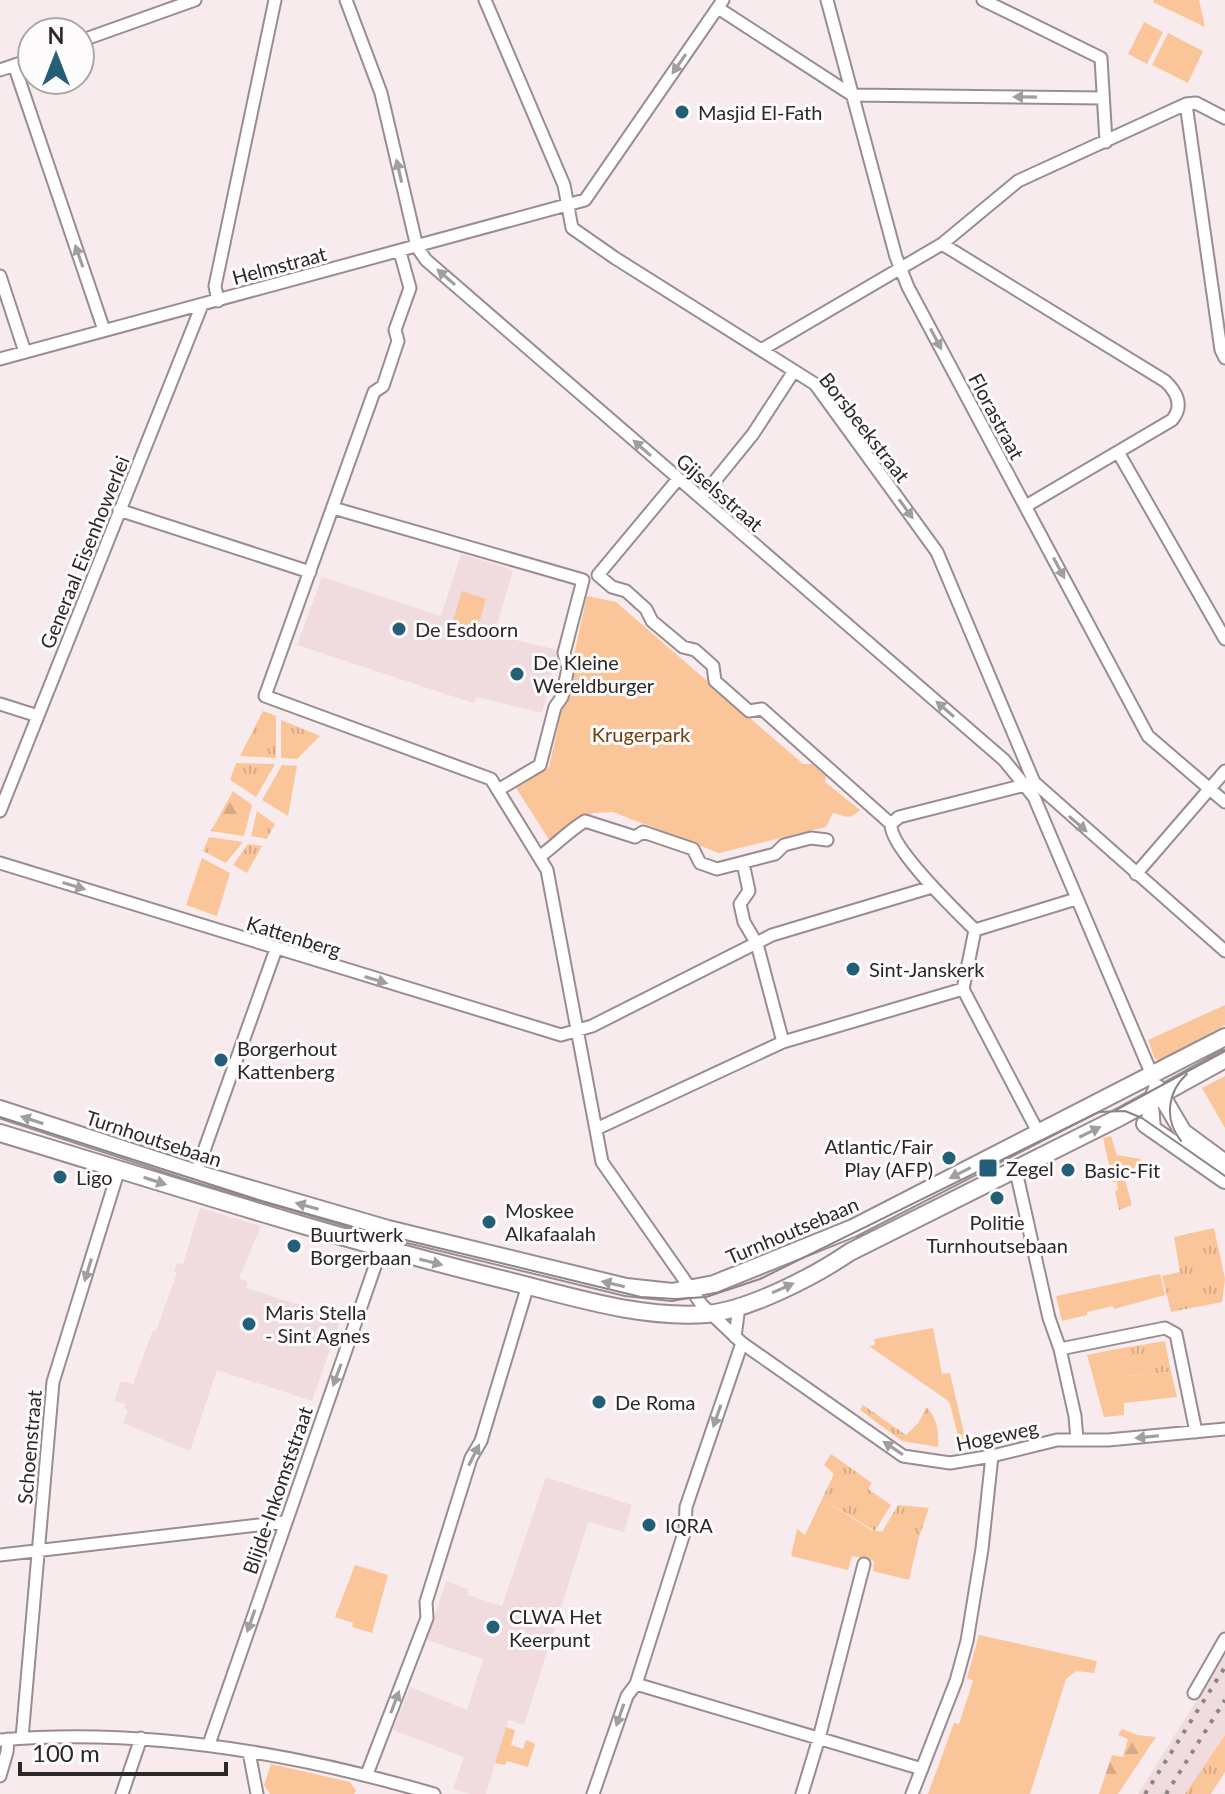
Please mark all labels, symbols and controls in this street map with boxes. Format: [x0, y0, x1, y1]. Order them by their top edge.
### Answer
north arrow [16, 16, 96, 96]
text: N [48, 22, 64, 49]
one-way arrow [672, 53, 687, 75]
one-way arrow [1012, 91, 1037, 103]
place label: Masjid El-Fath [698, 100, 822, 124]
marker: Masjid El-Fath [673, 103, 691, 121]
one-way arrow [392, 159, 405, 184]
street label: Helmstraat [229, 241, 329, 289]
one-way arrow [73, 244, 85, 268]
one-way arrow [436, 269, 456, 286]
one-way arrow [929, 328, 942, 351]
street label: Borsbeekstraat [815, 367, 915, 487]
street label: Florastraat [964, 369, 1030, 463]
one-way arrow [632, 440, 652, 457]
street label: Gijselsstraat [672, 448, 768, 536]
street label: Generaal Eisenhowerlei [34, 452, 134, 652]
one-way arrow [897, 499, 913, 519]
one-way arrow [1052, 557, 1066, 580]
place label: De Esdoorn [415, 617, 518, 641]
marker: De Esdoorn [390, 620, 408, 638]
place label: De Kleine Wereldburger [533, 650, 655, 697]
marker: De Kleine Wereldburger [508, 665, 526, 683]
one-way arrow [935, 701, 955, 718]
park label: Krugerpark [592, 722, 691, 746]
one-way arrow [1069, 814, 1088, 832]
one-way arrow [63, 881, 87, 893]
street label: Kattenberg [244, 910, 344, 962]
place label: Sint-Janskerk [869, 957, 985, 981]
marker: Sint-Janskerk [844, 960, 862, 978]
one-way arrow [365, 974, 389, 987]
place label: Borgerhout Kattenberg [237, 1036, 337, 1083]
marker: Borgerhout Kattenberg [212, 1051, 230, 1069]
street label: Turnhoutsebaan [83, 1105, 225, 1171]
one-way arrow [20, 1113, 44, 1126]
one-way arrow [1078, 1125, 1101, 1139]
place label: Atlantic/Fair Play (AFP) [824, 1134, 934, 1181]
marker: Atlantic/Fair Play (AFP) [940, 1149, 958, 1167]
place label: Zegel [1006, 1156, 1054, 1180]
marker: Zegel [977, 1157, 999, 1179]
place label: Basic-Fit [1084, 1158, 1160, 1182]
marker: Basic-Fit [1059, 1161, 1077, 1179]
place label: Ligo [76, 1165, 113, 1189]
one-way arrow [948, 1167, 971, 1180]
marker: Ligo [51, 1168, 69, 1186]
one-way arrow [143, 1175, 167, 1187]
marker: Politie Turnhoutsebaan [988, 1189, 1006, 1207]
street label: Turnhoutsebaan [722, 1191, 862, 1269]
place label: Moskee Alkafaalah [505, 1198, 596, 1245]
one-way arrow [295, 1199, 319, 1212]
place label: Politie Turnhoutsebaan [926, 1210, 1068, 1257]
marker: Moskee Alkafaalah [480, 1213, 498, 1231]
place label: Buurtwerk Borgerbaan [310, 1222, 412, 1269]
marker: Buurtwerk Borgerbaan [285, 1237, 303, 1255]
one-way arrow [419, 1256, 444, 1268]
one-way arrow [81, 1259, 94, 1283]
one-way arrow [601, 1278, 626, 1290]
one-way arrow [771, 1281, 795, 1295]
place label: Maris Stella - Sint Agnes [265, 1300, 370, 1347]
marker: Maris Stella - Sint Agnes [240, 1315, 258, 1333]
one-way arrow [330, 1363, 342, 1387]
street label: Schoenstraat [12, 1389, 46, 1505]
place label: De Roma [615, 1390, 695, 1414]
marker: De Roma [590, 1393, 608, 1411]
street label: Blijde-Inkomststraat [237, 1403, 317, 1577]
one-way arrow [710, 1405, 722, 1429]
street label: Hogeweg [954, 1415, 1040, 1455]
one-way arrow [1134, 1430, 1159, 1443]
one-way arrow [882, 1441, 904, 1456]
one-way arrow [467, 1444, 481, 1467]
place label: IQRA [665, 1513, 713, 1537]
marker: IQRA [640, 1516, 658, 1534]
place label: CLWA Het Keerpunt [509, 1604, 602, 1651]
one-way arrow [244, 1609, 257, 1633]
marker: CLWA Het Keerpunt [484, 1618, 502, 1636]
one-way arrow [389, 1689, 402, 1713]
one-way arrow [614, 1704, 626, 1728]
scale bar [20, 1726, 226, 1776]
text: 100 m [32, 1738, 100, 1767]

